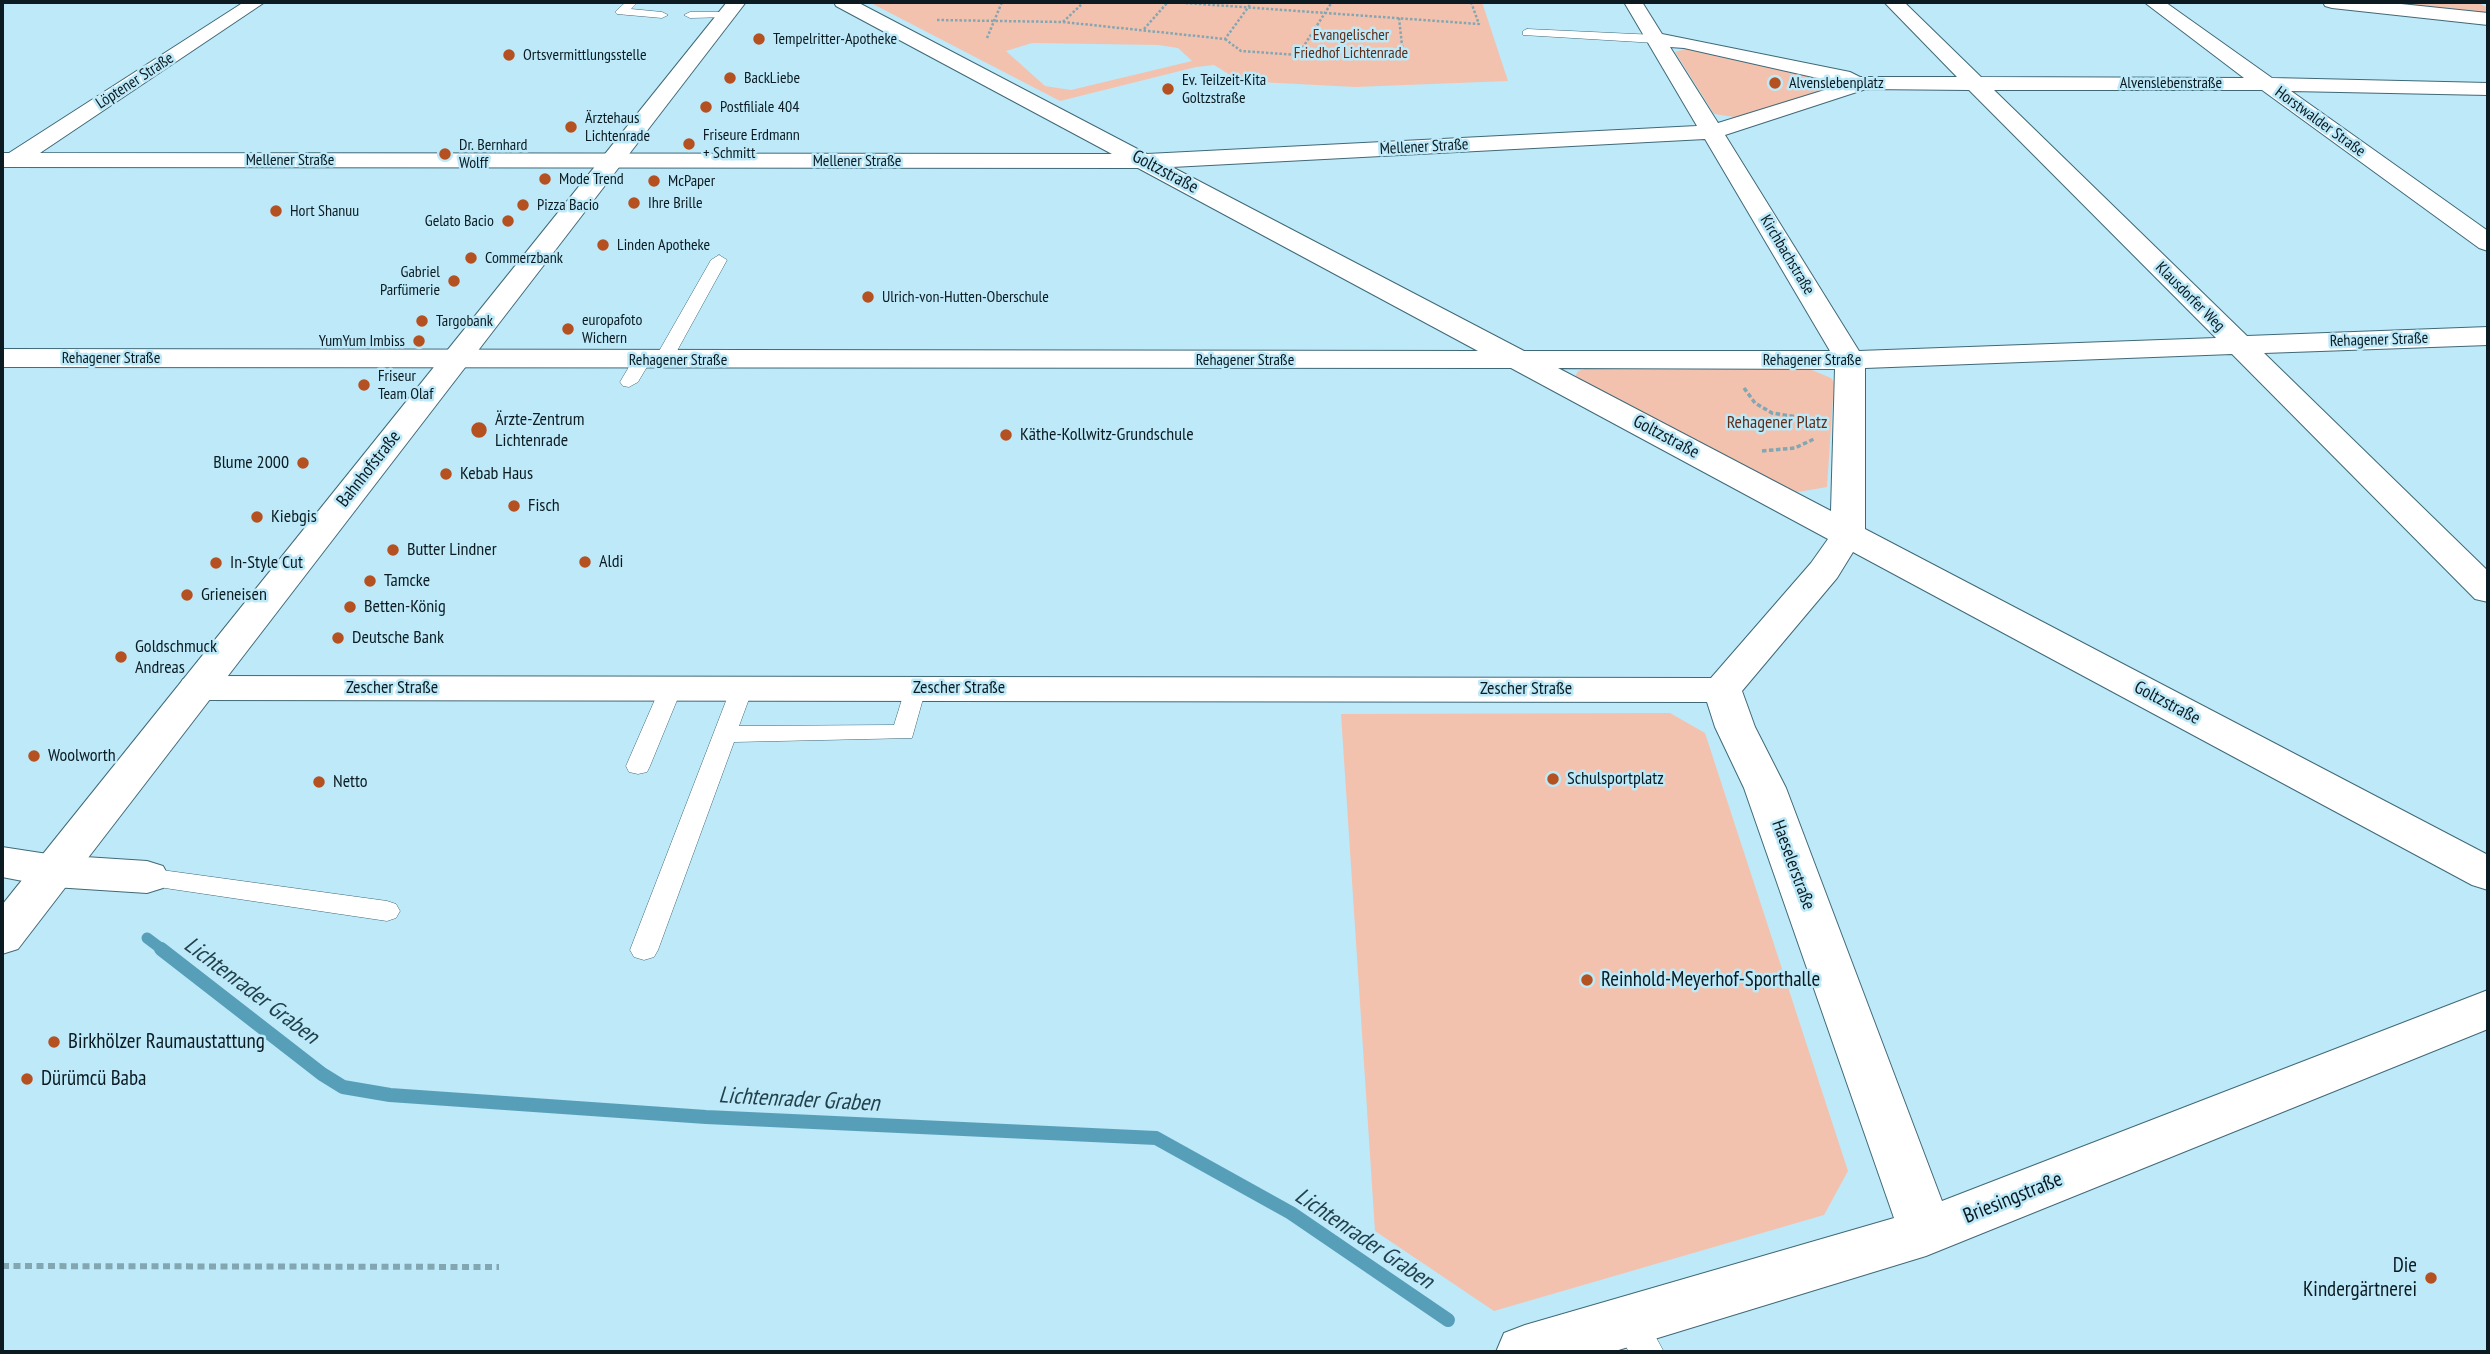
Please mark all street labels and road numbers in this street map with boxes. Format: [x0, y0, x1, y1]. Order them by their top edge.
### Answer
street label: Löptener Straße [93, 49, 177, 113]
street label: Alvenslebenstraße [2120, 73, 2222, 93]
street label: Horstwalder Straße [2271, 83, 2369, 161]
street label: Mellener Straße [1379, 135, 1469, 159]
street label: Goltzstraße [1128, 146, 1202, 198]
street label: Mellener Straße [246, 150, 334, 170]
street label: Mellener Straße [813, 151, 901, 171]
street label: Kirchbachstraße [1756, 212, 1818, 298]
street label: Klausdorfer Weg [2151, 258, 2229, 336]
street label: Rehagener Straße [2329, 329, 2429, 351]
street label: Rehagener Straße [62, 348, 160, 368]
street label: Rehagener Straße [629, 350, 727, 370]
street label: Rehagener Straße [1196, 350, 1294, 370]
street label: Rehagener Straße [1763, 350, 1861, 370]
street label: Goltzstraße [1629, 411, 1703, 463]
street label: Bahnhofstraße [332, 426, 406, 512]
street label: Zescher Straße [346, 677, 438, 699]
street label: Zescher Straße [913, 677, 1005, 699]
street label: Goltzstraße [2130, 677, 2204, 729]
street label: Zescher Straße [1480, 678, 1572, 700]
street label: Haeselerstraße [1767, 817, 1819, 913]
street label: Briesingstraße [1960, 1167, 2066, 1229]

